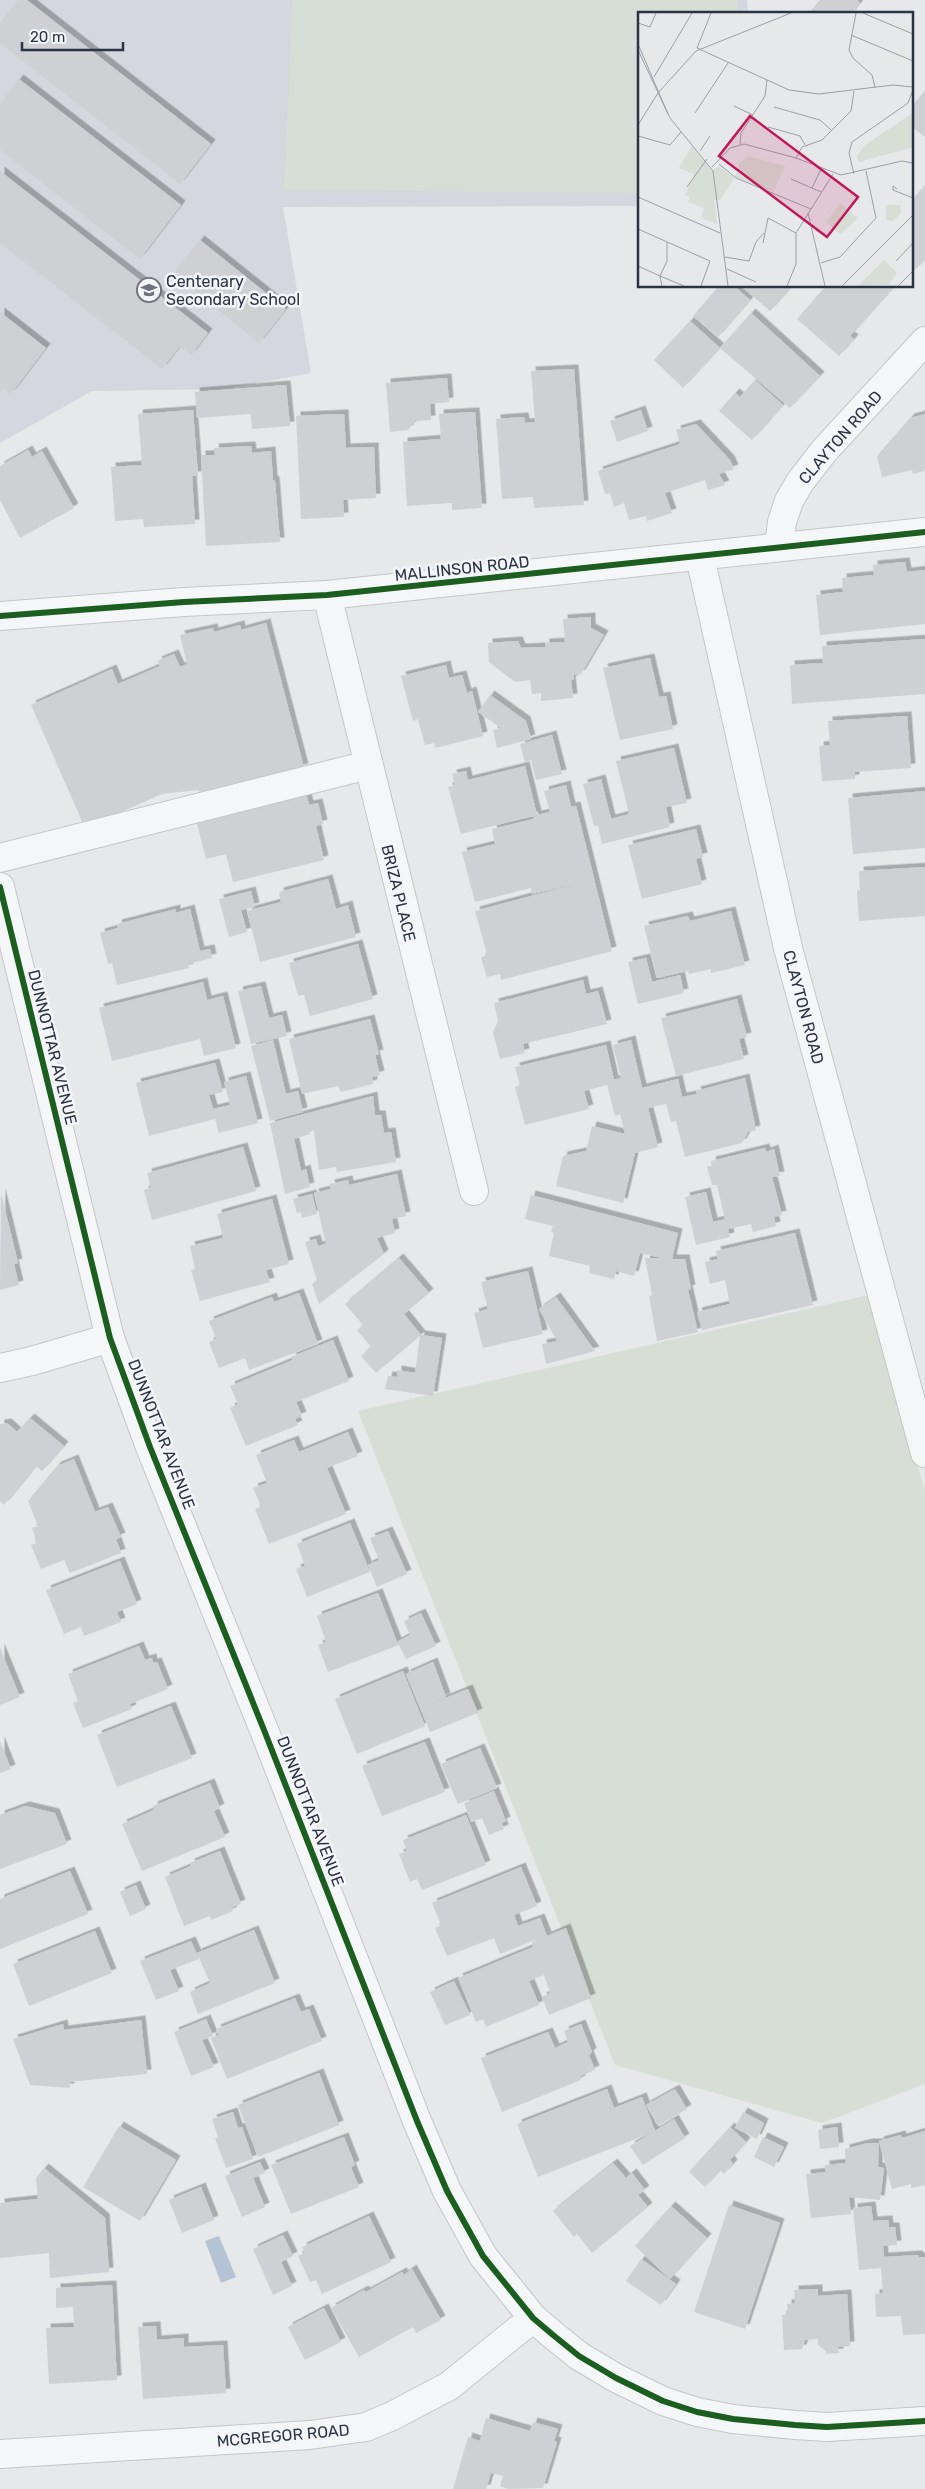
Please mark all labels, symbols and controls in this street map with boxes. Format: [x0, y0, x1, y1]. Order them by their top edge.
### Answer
inset map [638, 12, 912, 288]
scale bar [22, 20, 124, 52]
text: 20 m [30, 28, 65, 46]
place label: Centenary Secondary School [166, 272, 300, 309]
school or university icon: Centenary Secondary School [136, 277, 162, 303]
street label: CLAYTON ROAD [795, 387, 886, 488]
street label: MALLINSON ROAD [394, 552, 530, 585]
street label: BRIZA PLACE [377, 843, 420, 944]
street label: CLAYTON ROAD [779, 948, 828, 1066]
street label: DUNNOTTAR AVENUE [24, 968, 81, 1127]
street label: DUNNOTTAR AVENUE [124, 1356, 199, 1512]
street label: DUNNOTTAR AVENUE [273, 1733, 348, 1889]
street label: MCGREGOR ROAD [216, 2420, 350, 2451]

